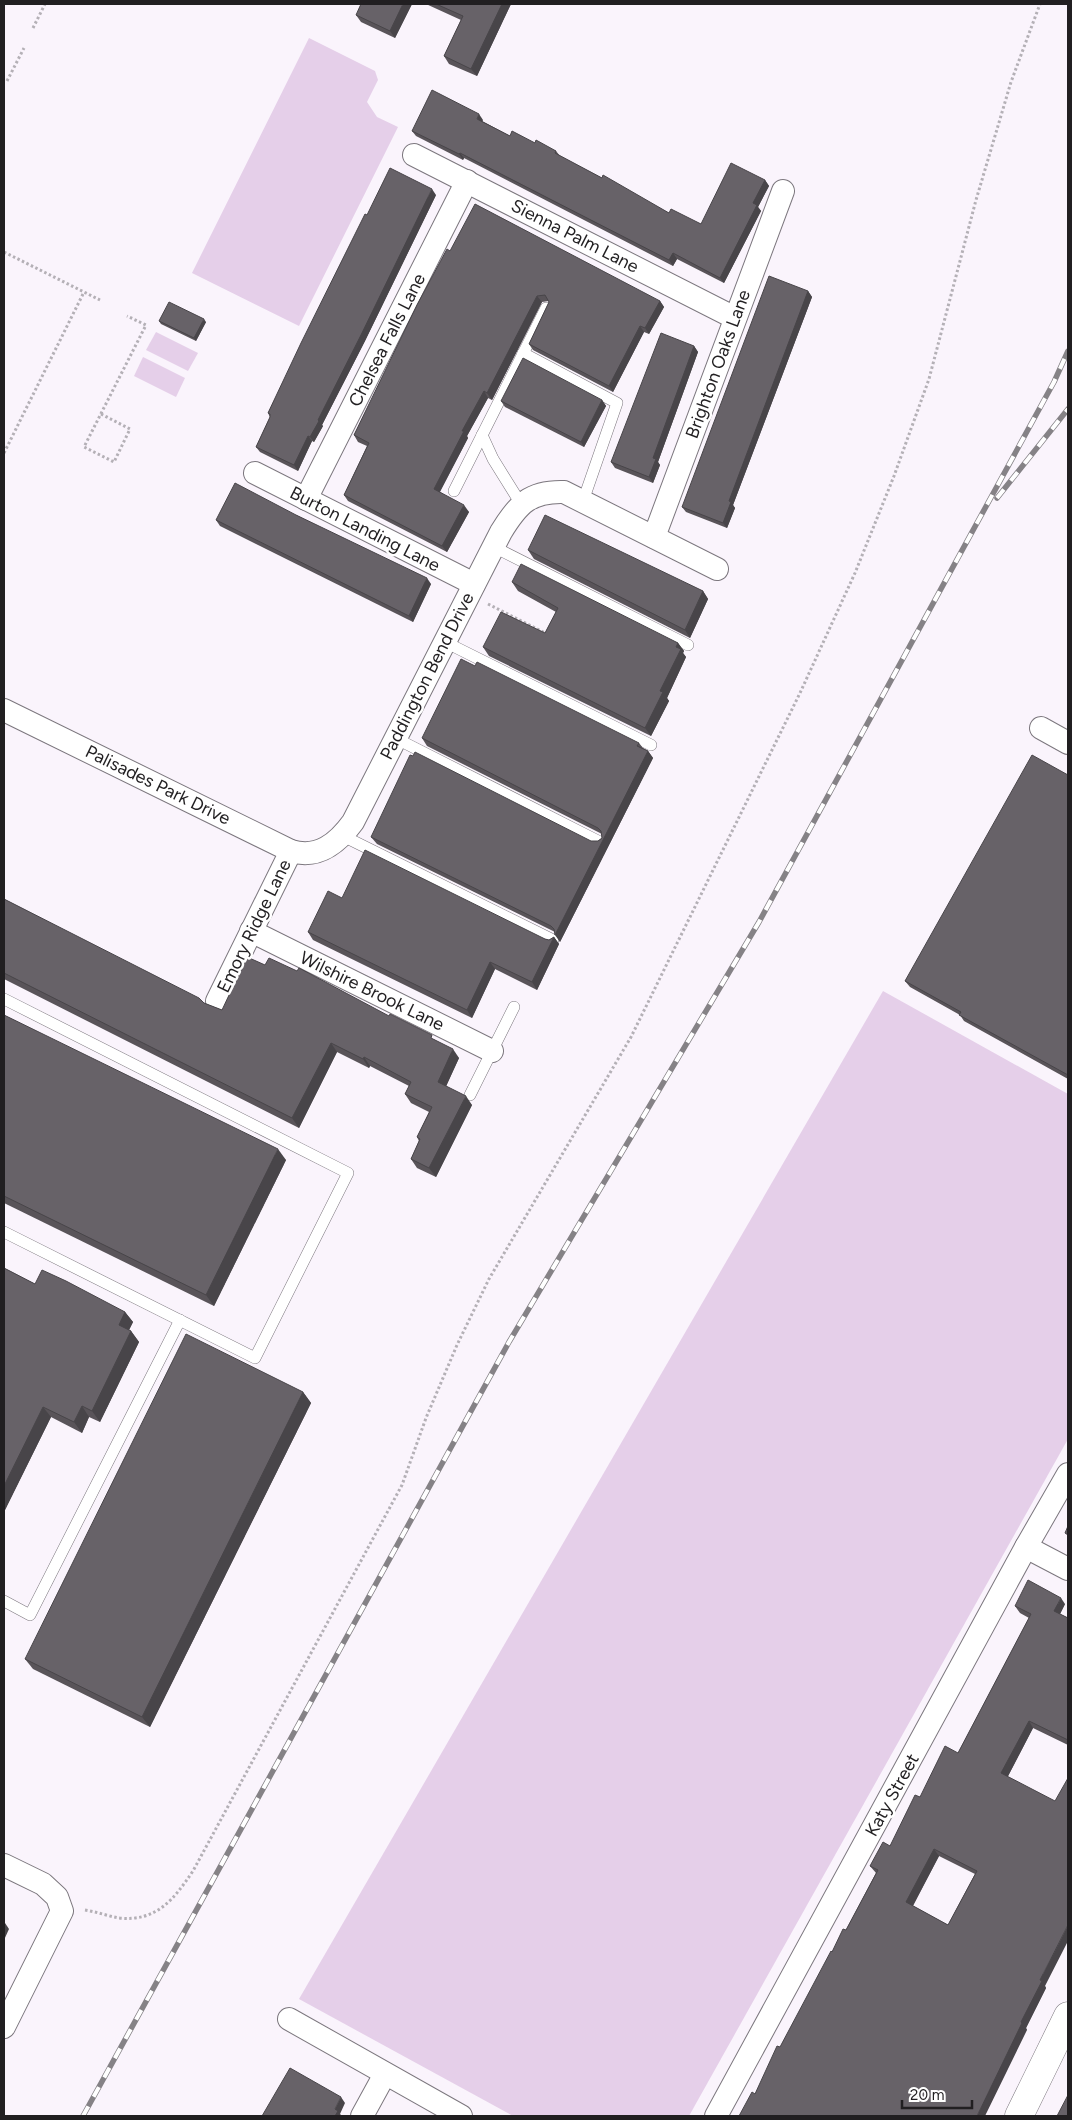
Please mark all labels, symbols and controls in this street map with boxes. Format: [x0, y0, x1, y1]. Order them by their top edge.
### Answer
street label: Sienna Palm Lane [507, 194, 643, 278]
street label: Chelsea Falls Lane [344, 270, 430, 410]
street label: Brighton Oaks Lane [681, 286, 755, 441]
street label: Burton Landing Lane [286, 482, 444, 576]
street label: Paddington Bend Drive [375, 589, 479, 763]
street label: Palisades Park Drive [82, 740, 234, 830]
street label: Emory Ridge Lane [212, 856, 296, 996]
street label: Wilshire Brook Lane [296, 946, 448, 1036]
street label: Katy Street [860, 1750, 924, 1840]
scale bar [902, 2078, 972, 2110]
text: 20 m [910, 2086, 944, 2104]

